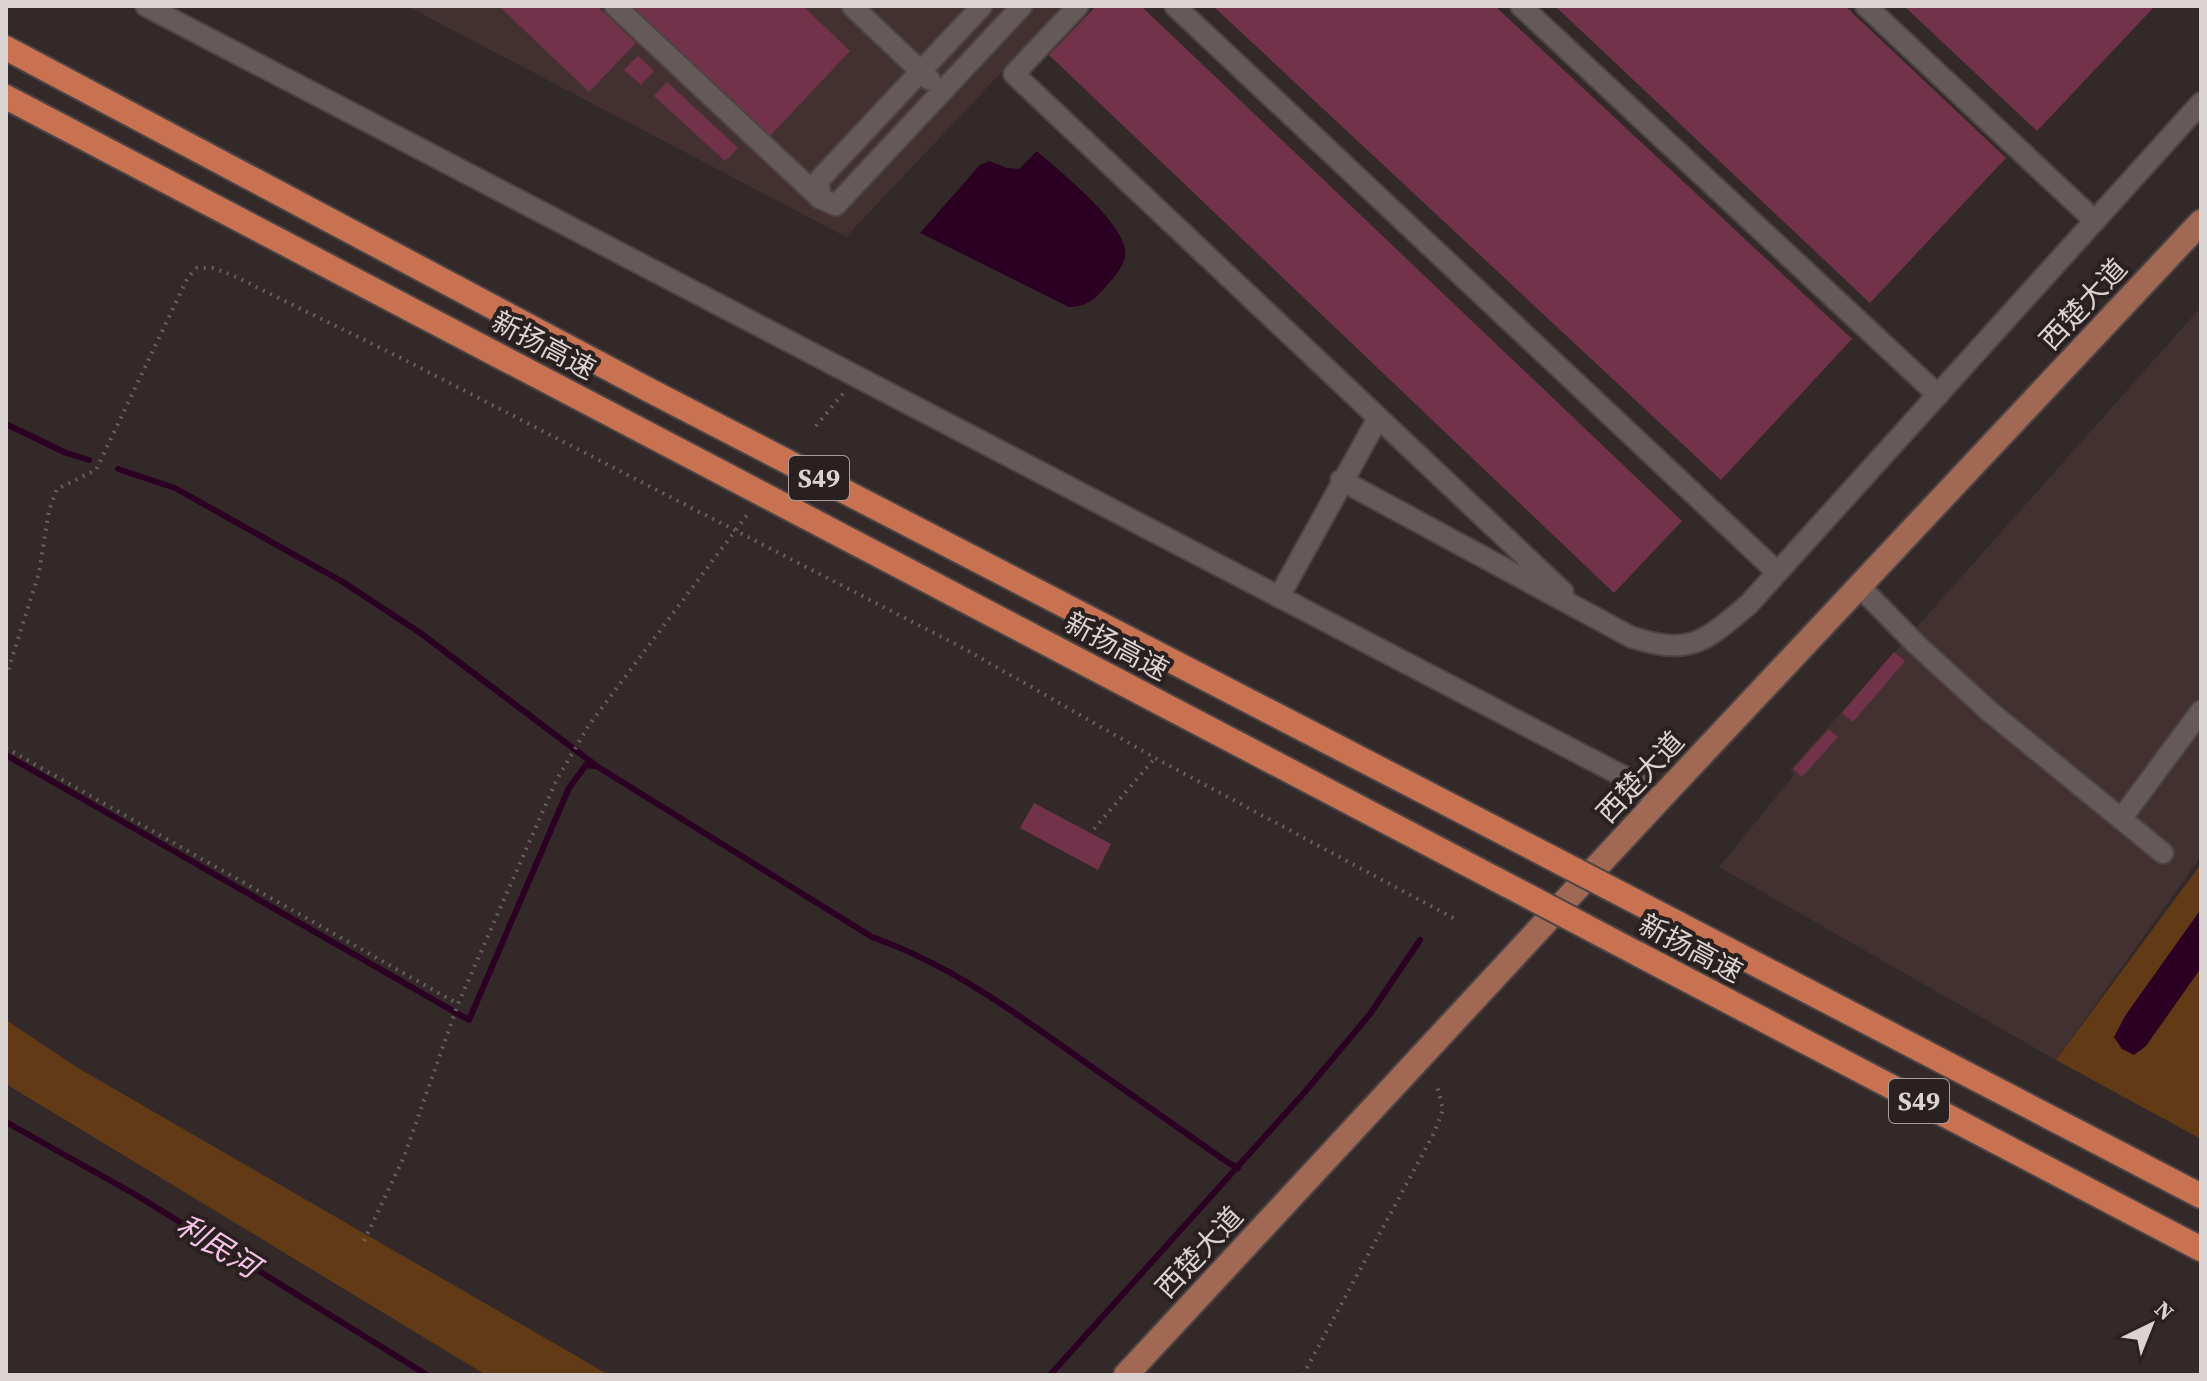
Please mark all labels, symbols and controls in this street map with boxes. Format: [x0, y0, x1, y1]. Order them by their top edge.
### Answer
street label: 西楚大道 [2031, 250, 2135, 358]
street label: 新扬高速 [486, 302, 602, 388]
road number: S49 [789, 456, 849, 500]
street label: 新扬高速 [1059, 603, 1175, 689]
street label: 西楚大道 [1588, 723, 1692, 831]
street label: 新扬高速 [1633, 905, 1749, 991]
road number: S49 [1889, 1079, 1949, 1123]
street label: 西楚大道 [1147, 1198, 1251, 1306]
water label: 利民河 [169, 1205, 271, 1290]
north arrow [2111, 1285, 2191, 1365]
text: N [2149, 1294, 2181, 1327]

